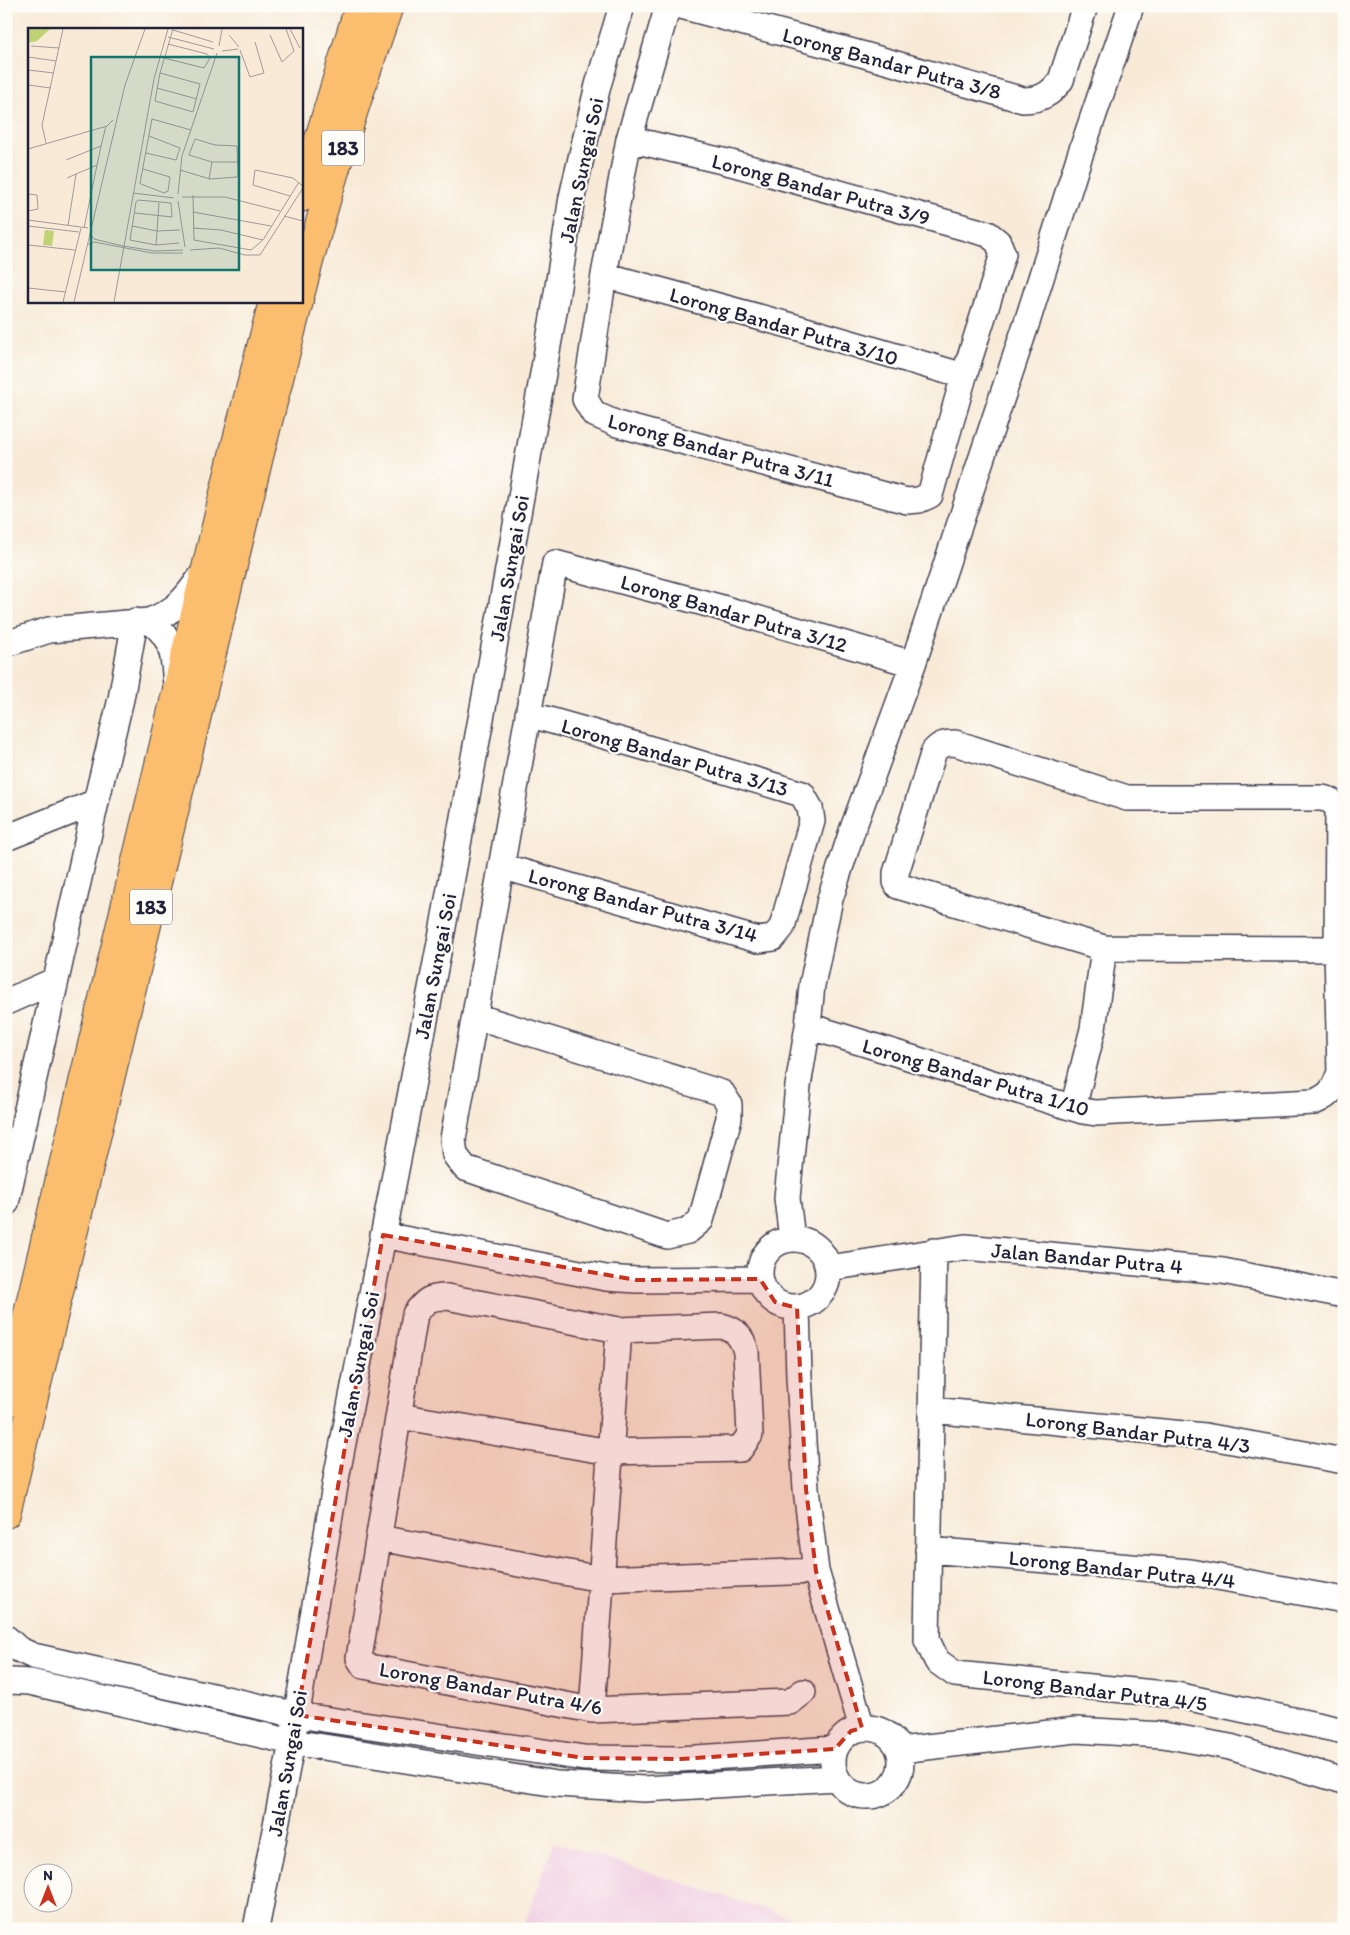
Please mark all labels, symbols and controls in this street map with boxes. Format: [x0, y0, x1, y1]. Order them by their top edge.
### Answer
street label: Lorong Bandar Putra 3/8 [780, 22, 1004, 104]
inset map [28, 28, 302, 302]
street label: Jalan Sungai Soi [553, 95, 609, 245]
road number: 183 [322, 130, 364, 166]
street label: Lorong Bandar Putra 3/9 [709, 148, 933, 230]
street label: Lorong Bandar Putra 3/10 [667, 281, 901, 371]
street label: Lorong Bandar Putra 3/11 [605, 408, 837, 492]
street label: Jalan Sungai Soi [484, 493, 534, 643]
street label: Lorong Bandar Putra 3/12 [618, 569, 850, 657]
street label: Lorong Bandar Putra 3/13 [559, 713, 791, 801]
street label: Lorong Bandar Putra 3/14 [526, 862, 761, 948]
road number: 183 [130, 890, 172, 924]
street label: Jalan Sungai Soi [409, 891, 461, 1041]
street label: Lorong Bandar Putra 1/10 [860, 1033, 1092, 1121]
street label: Jalan Bandar Putra 4 [990, 1237, 1184, 1279]
street label: Jalan Sungai Soi [332, 1289, 384, 1439]
street label: Lorong Bandar Putra 4/3 [1024, 1406, 1252, 1458]
street label: Lorong Bandar Putra 4/4 [1008, 1545, 1237, 1593]
street label: Lorong Bandar Putra 4/6 [377, 1656, 605, 1720]
street label: Lorong Bandar Putra 4/5 [981, 1664, 1209, 1716]
street label: Jalan Sungai Soi [262, 1688, 312, 1838]
north arrow [22, 1862, 72, 1912]
text: N [43, 1867, 53, 1884]

